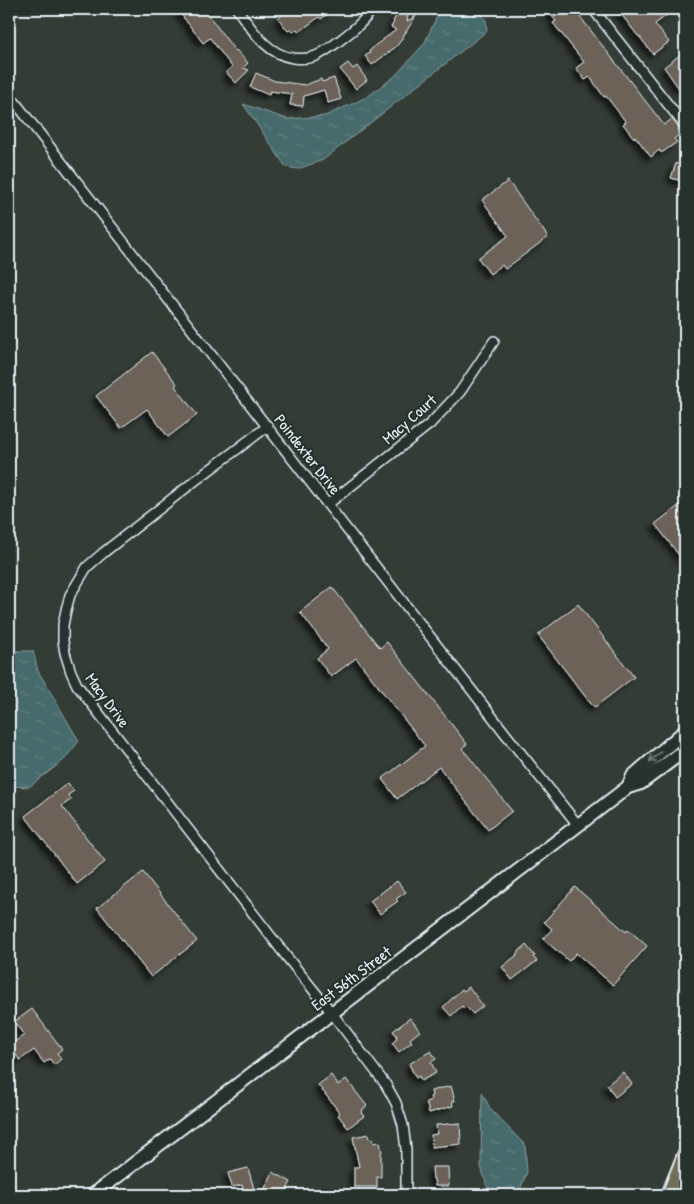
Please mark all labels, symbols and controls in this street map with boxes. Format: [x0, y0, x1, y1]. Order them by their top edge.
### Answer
street label: Macy Court [377, 389, 441, 449]
street label: Poindexter Drive [270, 409, 347, 499]
street label: Macy Drive [81, 668, 136, 732]
one-way arrow [648, 752, 661, 763]
street label: East 56th Street [306, 940, 396, 1015]

